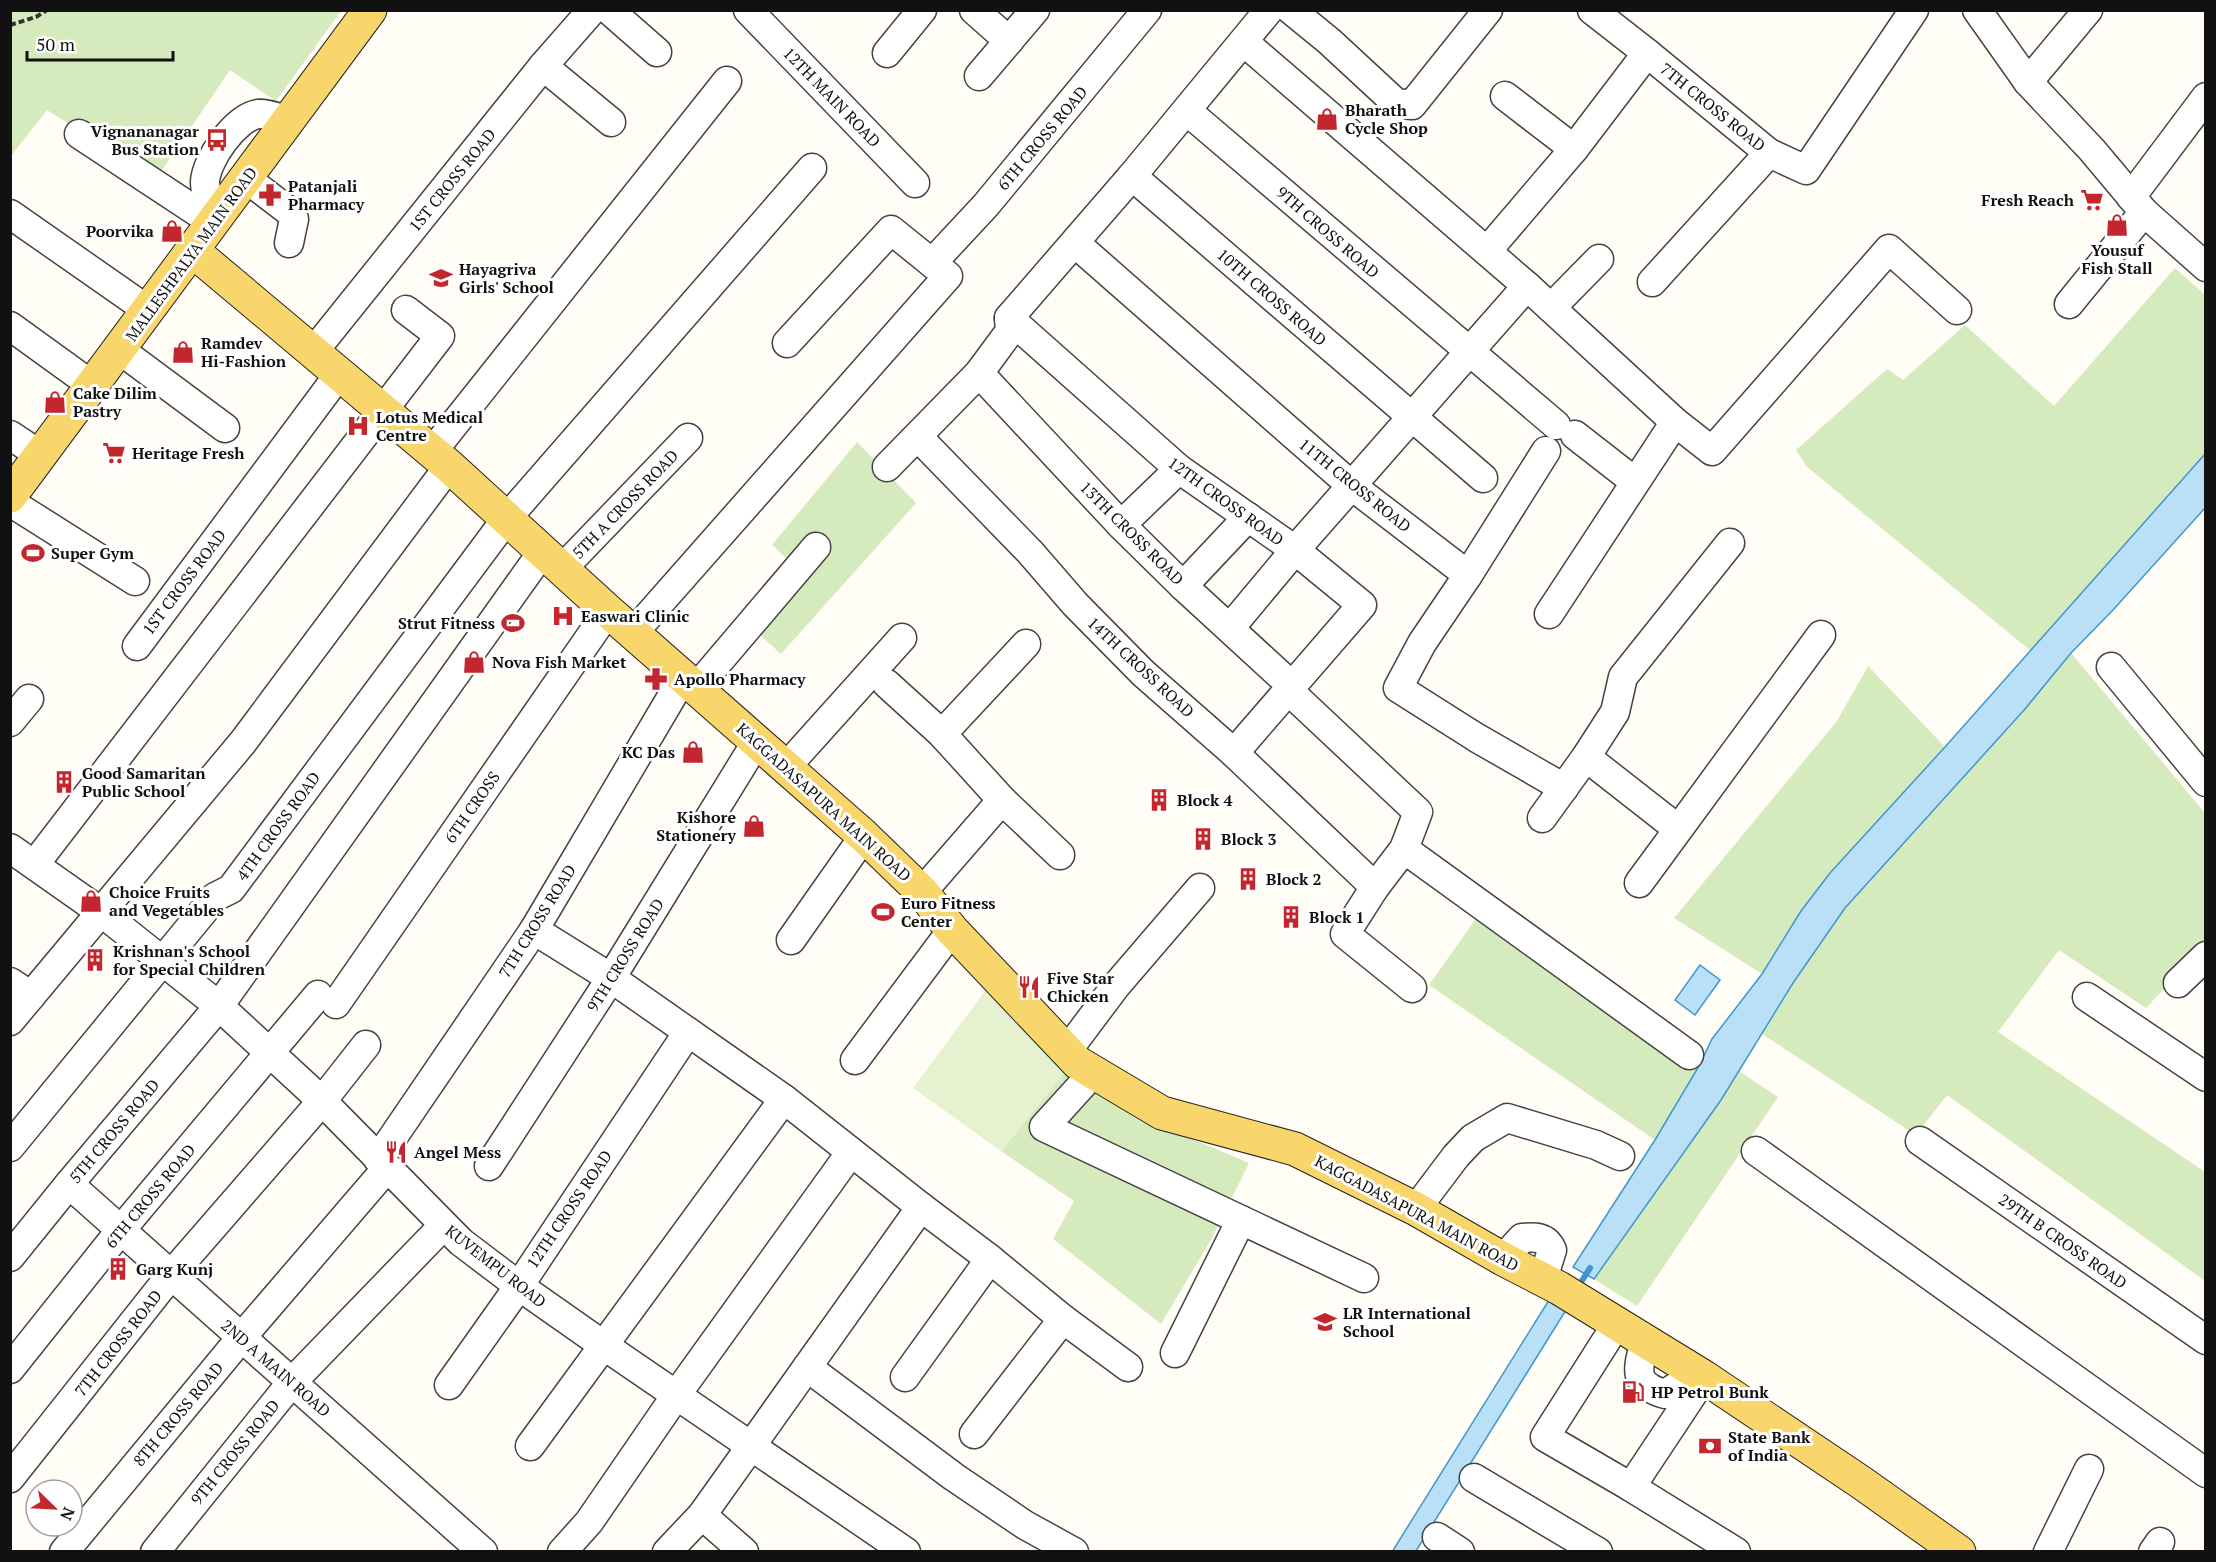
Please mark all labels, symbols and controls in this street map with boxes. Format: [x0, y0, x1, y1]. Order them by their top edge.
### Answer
scale bar [27, 24, 172, 62]
text: 50 m [36, 32, 76, 56]
street label: 12TH MAIN ROAD [778, 42, 886, 152]
street label: 7TH CROSS ROAD [1656, 58, 1770, 156]
street label: 6TH CROSS ROAD [992, 81, 1092, 195]
place label: Bharath Cycle Shop [1345, 99, 1428, 139]
shop icon: Bharath Cycle Shop [1314, 106, 1340, 132]
place label: Vignananagar Bus Station [90, 120, 200, 160]
street label: 1ST CROSS ROAD [404, 124, 500, 236]
bus stop icon: Vignananagar Bus Station [204, 127, 230, 153]
street label: MALLESHPALYA MAIN ROAD [120, 162, 262, 346]
place label: Patanjali Pharmacy [288, 175, 365, 215]
street label: 9TH CROSS ROAD [1272, 181, 1384, 283]
pharmacy icon: Patanjali Pharmacy [257, 182, 283, 208]
supermarket icon: Fresh Reach [2079, 187, 2105, 213]
place label: Fresh Reach [1981, 189, 2075, 211]
shop icon: Yousuf Fish Stall [2104, 212, 2130, 238]
shop icon: Poorvika [159, 218, 185, 244]
place label: Poorvika [86, 220, 154, 242]
place label: Yousuf Fish Stall [2081, 239, 2153, 279]
street label: 10TH CROSS ROAD [1213, 243, 1331, 351]
place label: Hayagriva Girls' School [459, 258, 554, 298]
school or university icon: Hayagriva Girls' School [428, 265, 454, 291]
place label: Ramdev Hi-Fashion [201, 332, 287, 372]
shop icon: Ramdev Hi-Fashion [170, 339, 196, 365]
place label: Cake Dilim Pastry [73, 382, 157, 422]
shop icon: Cake Dilim Pastry [42, 389, 68, 415]
place label: Lotus Medical Centre [376, 406, 483, 446]
hospital icon: Lotus Medical Centre [345, 413, 371, 439]
street label: 11TH CROSS ROAD [1294, 433, 1416, 537]
supermarket icon: Heritage Fresh [101, 440, 127, 466]
place label: Heritage Fresh [132, 442, 245, 464]
street label: 5TH A CROSS ROAD [567, 445, 683, 563]
street label: 12TH CROSS ROAD [1164, 451, 1288, 551]
street label: 13TH CROSS ROAD [1075, 476, 1189, 590]
street label: 1ST CROSS ROAD [137, 525, 231, 639]
sports icon: Super Gym [20, 540, 46, 566]
place label: Super Gym [51, 542, 134, 564]
hospital icon: Easwari Clinic [550, 603, 576, 629]
place label: Easwari Clinic [581, 605, 689, 627]
sports icon: Strut Fitness [500, 610, 526, 636]
place label: Strut Fitness [398, 612, 495, 634]
street label: 14TH CROSS ROAD [1083, 612, 1199, 722]
shop icon: Nova Fish Market [461, 649, 487, 675]
place label: Nova Fish Market [492, 651, 627, 673]
pharmacy icon: Apollo Pharmacy [643, 666, 669, 692]
place label: Apollo Pharmacy [674, 668, 806, 690]
street label: KAGGADASAPURA MAIN ROAD [732, 718, 916, 886]
shop icon: KC Das [680, 739, 706, 765]
place label: KC Das [622, 741, 675, 763]
place label: Good Samaritan Public School [82, 762, 206, 802]
street label: 4TH CROSS ROAD [231, 767, 325, 885]
street label: 6TH CROSS [439, 767, 505, 847]
building icon: Good Samaritan Public School [51, 769, 77, 795]
building icon: Block 4 [1146, 787, 1172, 813]
place label: Block 4 [1177, 789, 1233, 811]
place label: Kishore Stationery [656, 806, 737, 846]
shop icon: Kishore Stationery [741, 813, 767, 839]
building icon: Block 3 [1190, 826, 1216, 852]
place label: Block 3 [1221, 828, 1277, 850]
street label: 7TH CROSS ROAD [493, 860, 581, 982]
building icon: Block 2 [1235, 866, 1261, 892]
place label: Block 2 [1266, 868, 1322, 890]
place label: Choice Fruits and Vegetables [109, 881, 224, 921]
shop icon: Choice Fruits and Vegetables [78, 888, 104, 914]
place label: Euro Fitness Center [901, 892, 996, 932]
street label: 9TH CROSS ROAD [581, 894, 669, 1016]
sports icon: Euro Fitness Center [870, 899, 896, 925]
building icon: Block 1 [1278, 904, 1304, 930]
place label: Block 1 [1309, 906, 1365, 928]
place label: Krishnan's School for Special Children [113, 940, 266, 980]
building icon: Krishnan's School for Special Children [82, 947, 108, 973]
place label: Five Star Chicken [1047, 967, 1114, 1007]
restaurant icon: Five Star Chicken [1016, 974, 1042, 1000]
street label: 5TH CROSS ROAD [64, 1074, 164, 1188]
street label: 6TH CROSS ROAD [100, 1139, 200, 1253]
restaurant icon: Angel Mess [383, 1139, 409, 1165]
place label: Angel Mess [414, 1141, 501, 1163]
street label: 12TH CROSS ROAD [521, 1146, 617, 1272]
street label: KAGGADASAPURA MAIN ROAD [1311, 1150, 1523, 1276]
street label: 29TH B CROSS ROAD [1994, 1188, 2132, 1294]
street label: KUVEMPU ROAD [441, 1220, 551, 1312]
building icon: Garg Kunj [105, 1256, 131, 1282]
place label: Garg Kunj [136, 1258, 213, 1280]
street label: 7TH CROSS ROAD [69, 1285, 167, 1401]
place label: LR International School [1343, 1302, 1471, 1342]
school or university icon: LR International School [1312, 1309, 1338, 1335]
street label: 2ND A MAIN ROAD [216, 1314, 336, 1422]
street label: 8TH CROSS ROAD [128, 1357, 228, 1471]
fuel station icon: HP Petrol Bunk [1620, 1379, 1646, 1405]
place label: HP Petrol Bunk [1651, 1381, 1769, 1403]
street label: 9TH CROSS ROAD [186, 1395, 284, 1509]
place label: State Bank of India [1728, 1426, 1811, 1466]
bank icon: State Bank of India [1697, 1433, 1723, 1459]
north arrow [24, 1478, 84, 1538]
text: N [55, 1504, 80, 1524]

